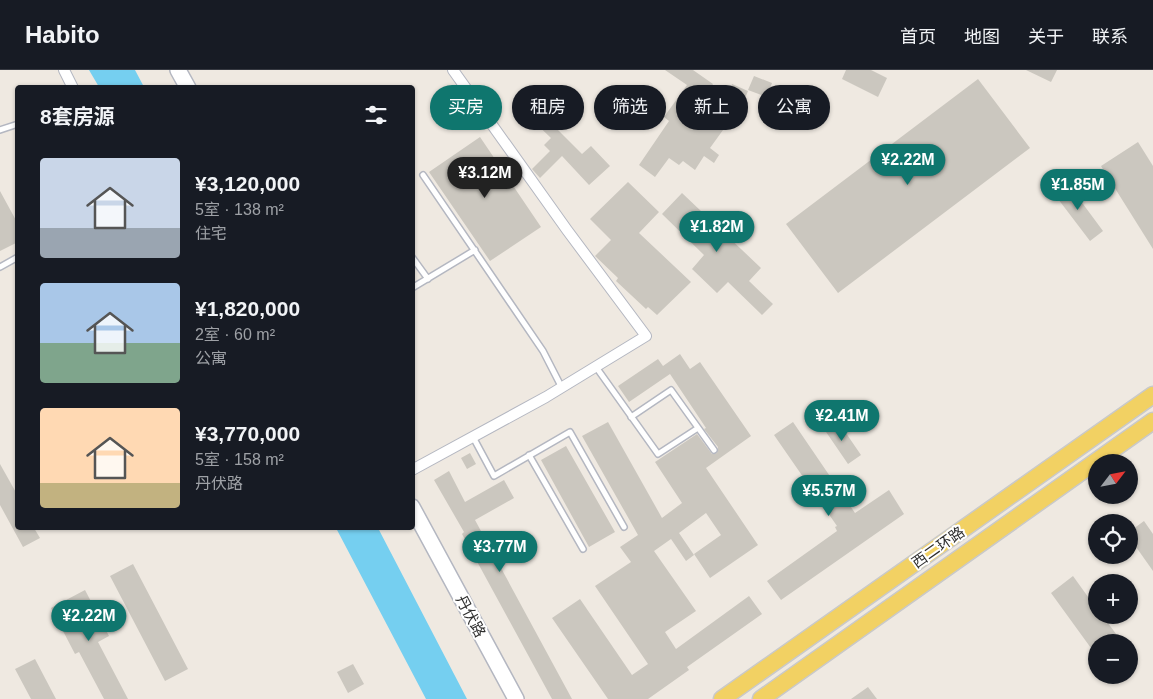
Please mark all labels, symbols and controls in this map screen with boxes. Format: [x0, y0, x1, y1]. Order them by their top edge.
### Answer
text: Habito [25, 21, 100, 48]
text: 首页 [900, 27, 936, 47]
text: 地图 [964, 27, 1000, 47]
text: 关于 [1028, 27, 1064, 47]
text: 联系 [1092, 27, 1128, 47]
chip: 买房 [430, 85, 502, 130]
chip: 租房 [512, 85, 584, 130]
chip: 筛选 [594, 85, 666, 130]
chip: 新上 [676, 85, 748, 130]
chip: 公寓 [758, 85, 830, 130]
icon: filters [362, 101, 390, 129]
text: 8套房源 [40, 105, 115, 128]
pin: ¥2.22M [867, 144, 949, 186]
text: ¥2.22M [881, 151, 935, 168]
pin: ¥3.12M [444, 156, 526, 199]
text: ¥3.12M [458, 164, 512, 181]
pin: ¥1.85M [1037, 168, 1119, 211]
text: ¥3,120,000 [195, 172, 300, 195]
text: ¥1.85M [1051, 176, 1105, 193]
icon: home [80, 178, 140, 238]
text: 5室 · 138 m² [195, 201, 284, 218]
pin: ¥1.82M [676, 210, 758, 253]
text: ¥1.82M [690, 218, 744, 235]
text: 住宅 [195, 225, 227, 242]
text: ¥1,820,000 [195, 297, 300, 320]
icon: home [80, 303, 140, 363]
text: 2室 · 60 m² [195, 326, 275, 343]
text: 公寓 [195, 350, 227, 367]
pin: ¥2.41M [801, 400, 883, 442]
text: ¥2.41M [815, 407, 869, 424]
text: ¥3,770,000 [195, 422, 300, 445]
icon: home [80, 428, 140, 488]
text: 5室 · 158 m² [195, 451, 284, 468]
north arrow [1088, 454, 1138, 504]
map controls [1088, 454, 1138, 684]
pin: ¥5.57M [788, 474, 870, 517]
text: 丹伏路 [195, 475, 243, 492]
text: ¥5.57M [802, 482, 856, 499]
button: locate [1088, 514, 1138, 564]
street label: 西二环路 [909, 523, 967, 571]
pin: ¥3.77M [459, 530, 541, 573]
text: ¥3.77M [473, 538, 527, 555]
button: + [1088, 574, 1138, 624]
street label: 丹伏路 [453, 592, 489, 640]
pin: ¥2.22M [48, 600, 130, 642]
text: ¥2.22M [62, 607, 116, 624]
button: − [1088, 634, 1138, 684]

